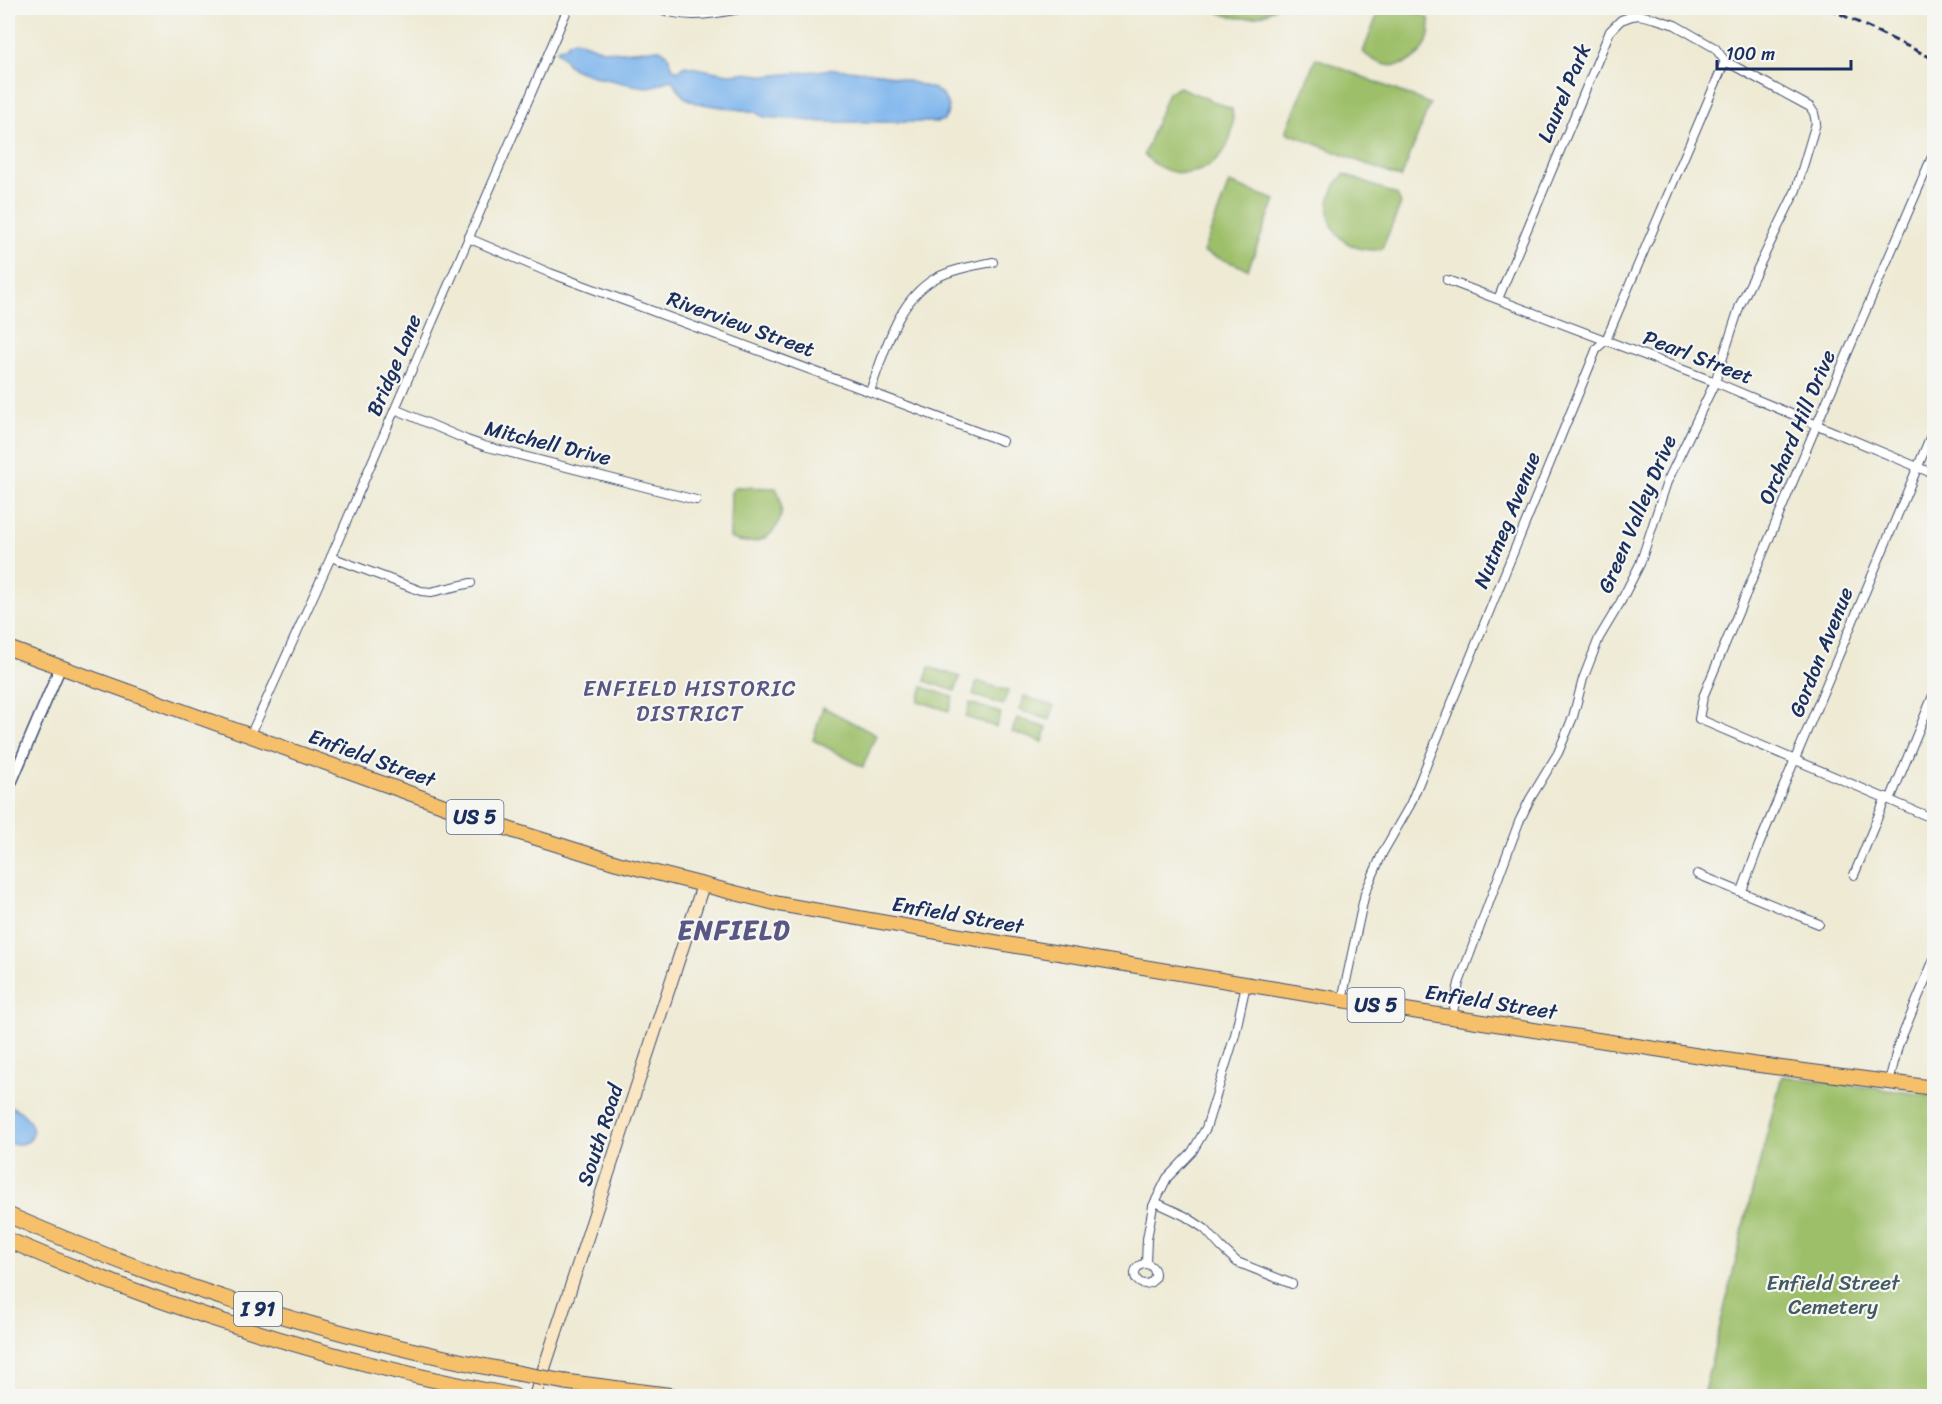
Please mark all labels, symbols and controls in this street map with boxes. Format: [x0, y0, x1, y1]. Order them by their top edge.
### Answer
scale bar [1717, 33, 1850, 71]
street label: Laurel Park [1526, 37, 1602, 149]
text: 100 m [1726, 38, 1775, 70]
street label: Riverview Street [662, 280, 820, 368]
street label: Bridge Lane [355, 308, 433, 422]
street label: Pearl Street [1637, 319, 1759, 395]
street label: Orchard Hill Drive [1747, 343, 1847, 510]
street label: Mitchell Drive [481, 409, 616, 477]
street label: Green Valley Drive [1586, 429, 1688, 599]
street label: Nutmeg Avenue [1462, 445, 1552, 594]
street label: Gordon Avenue [1778, 581, 1865, 723]
district label: ENFIELD HISTORIC DISTRICT [583, 669, 797, 733]
street label: Enfield Street [303, 717, 442, 799]
road number: US 5 [446, 800, 504, 834]
street label: Enfield Street [889, 885, 1028, 946]
district label: ENFIELD [677, 906, 791, 954]
street label: Enfield Street [1422, 973, 1561, 1031]
road number: US 5 [1348, 988, 1404, 1022]
street label: South Road [566, 1077, 635, 1191]
park label: Enfield Street Cemetery [1767, 1264, 1901, 1326]
road number: I 91 [234, 1292, 282, 1326]

